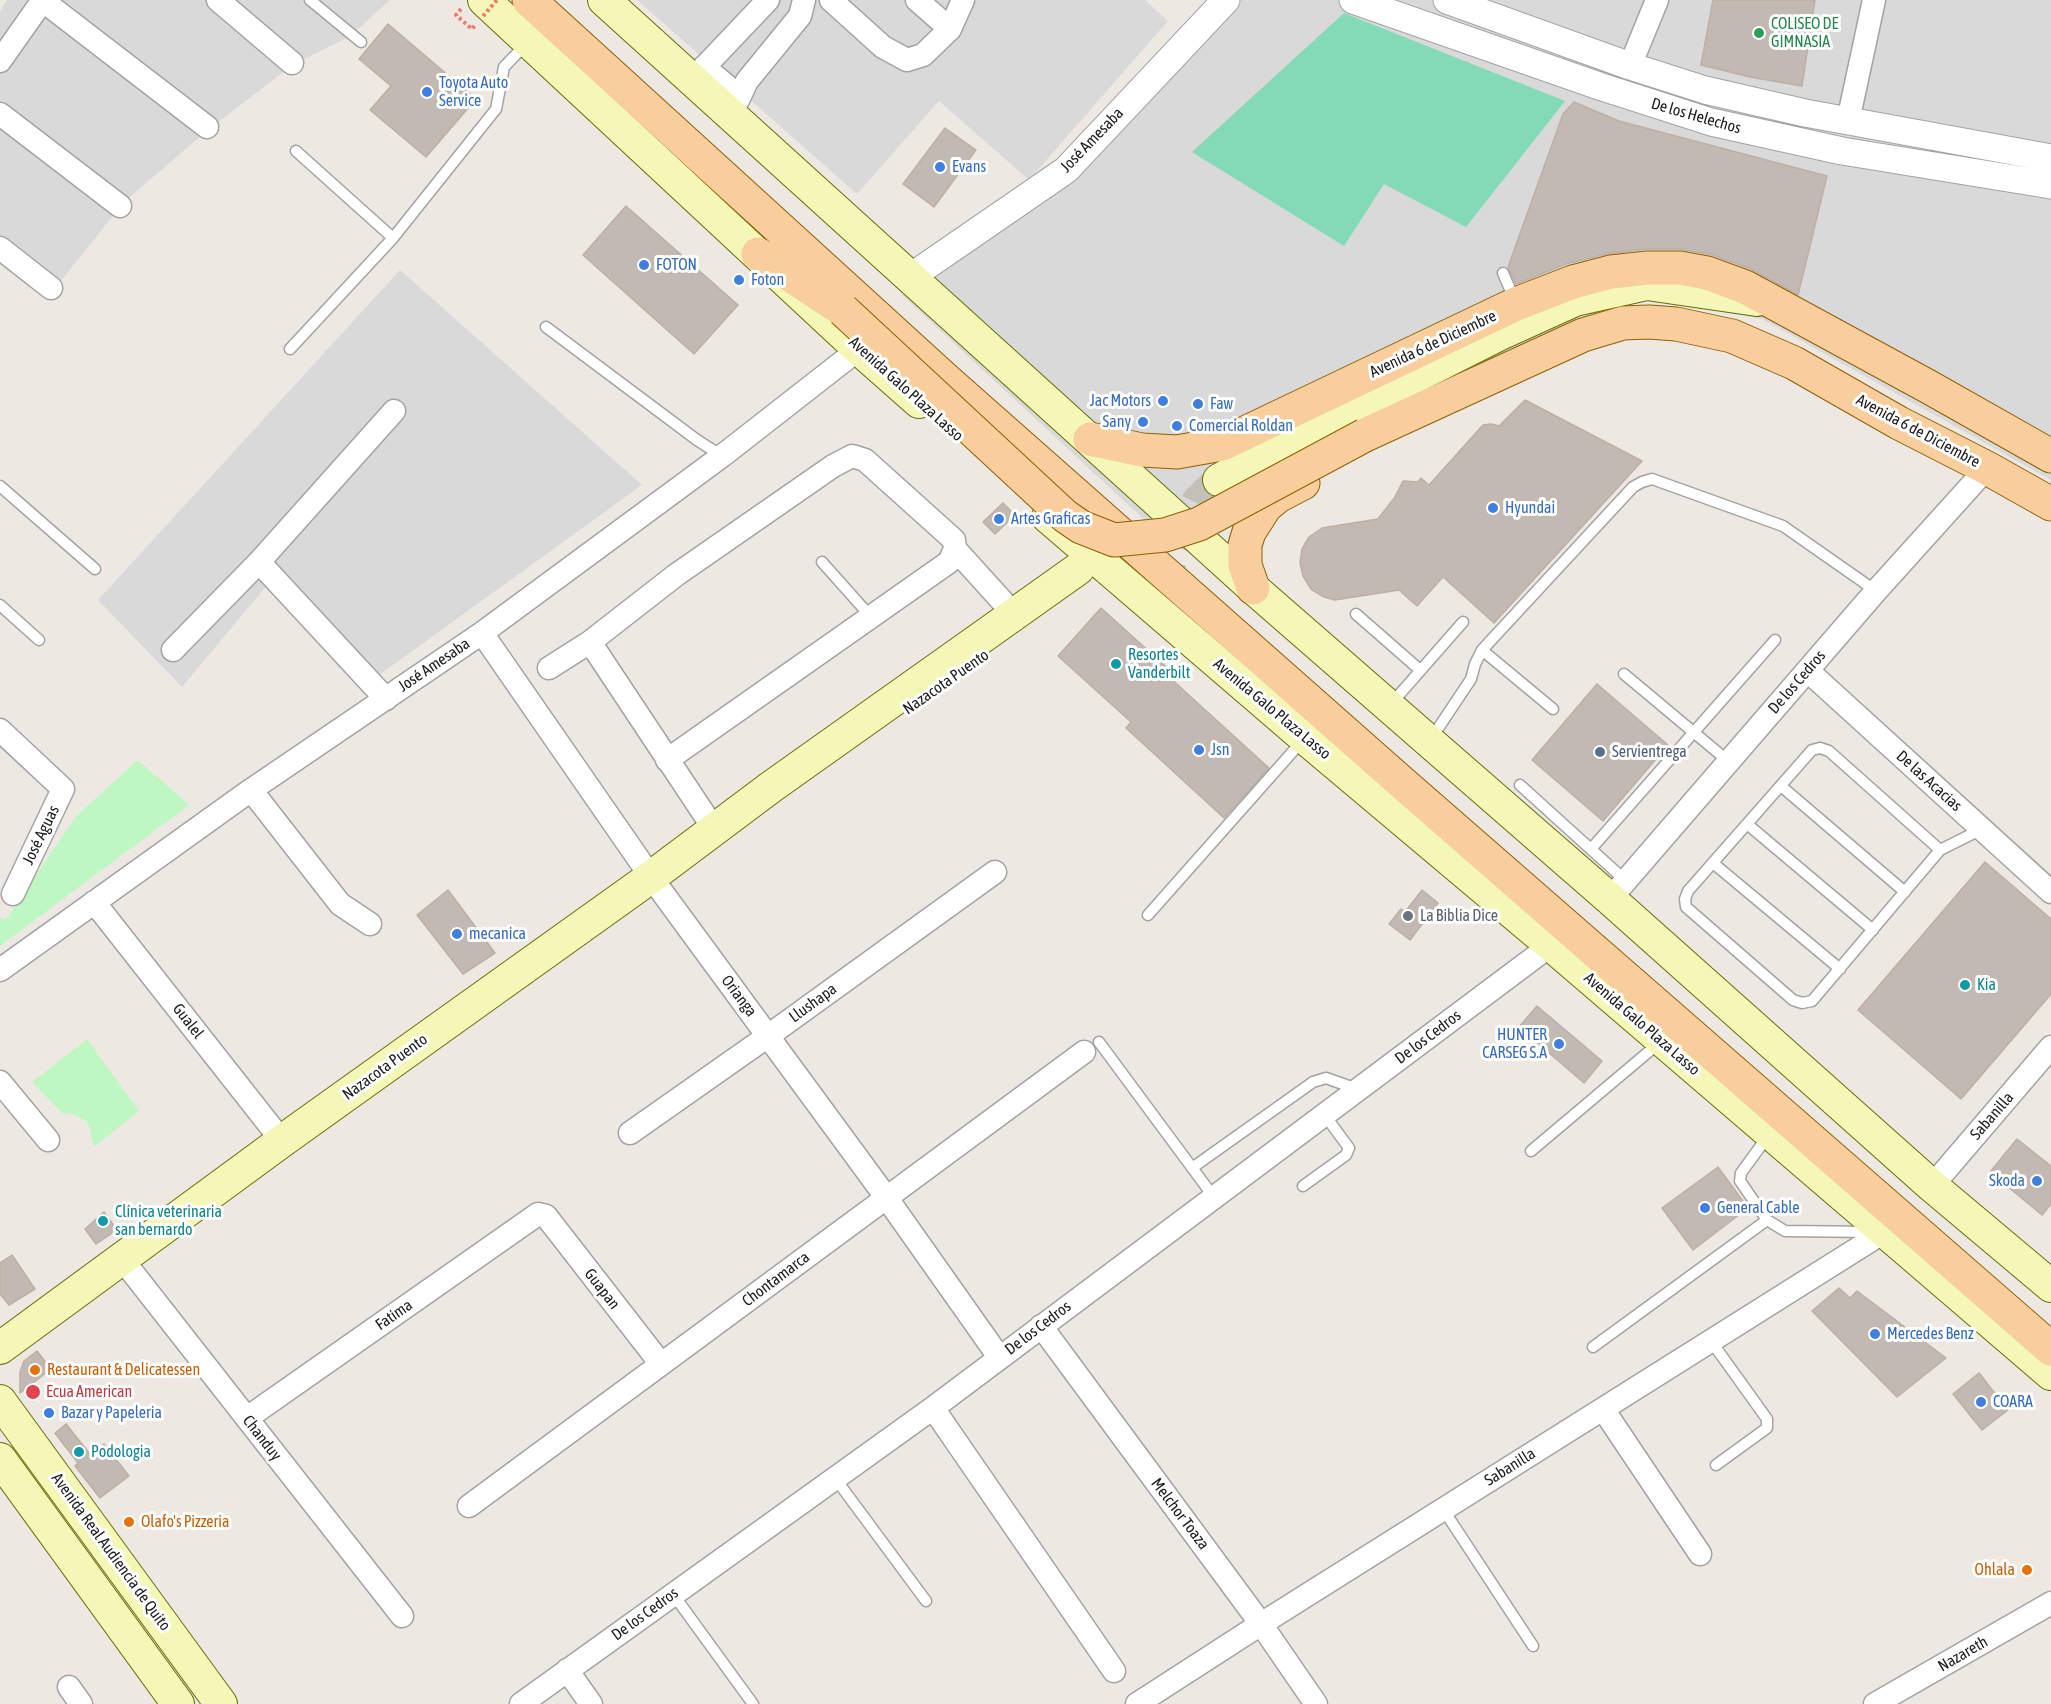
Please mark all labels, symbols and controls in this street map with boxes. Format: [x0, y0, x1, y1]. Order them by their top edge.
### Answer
place label: COLISEO DE GIMNASIA [1771, 14, 1838, 52]
marker: COLISEO DE GIMNASIA [1752, 26, 1766, 40]
place label: Toyota Auto Service [439, 73, 508, 111]
marker: Toyota Auto Service [420, 85, 434, 99]
street label: De los Helechos [1649, 94, 1743, 138]
street label: José Amesaba [1056, 104, 1128, 176]
place label: Evans [952, 157, 986, 177]
marker: Evans [933, 160, 947, 174]
place label: FOTON [656, 255, 697, 275]
marker: FOTON [637, 258, 651, 272]
place label: Foton [751, 270, 784, 290]
marker: Foton [732, 273, 746, 287]
street label: Avenida 6 de Diciembre [1367, 306, 1499, 382]
street label: Avenida Galo Plaza Lasso [845, 333, 967, 445]
street label: Avenida 6 de Diciembre [1853, 390, 1983, 472]
place label: Jac Motors [1090, 391, 1151, 411]
marker: Jac Motors [1156, 394, 1170, 408]
place label: Faw [1210, 394, 1233, 414]
marker: Faw [1191, 397, 1205, 411]
place label: Sany [1102, 412, 1131, 432]
marker: Sany [1136, 415, 1150, 429]
place label: Comercial Roldan [1189, 416, 1293, 436]
marker: Comercial Roldan [1170, 419, 1184, 433]
place label: Hyundai [1505, 498, 1555, 518]
marker: Hyundai [1486, 501, 1500, 515]
place label: Artes Graficas [1011, 509, 1090, 529]
marker: Artes Graficas [992, 512, 1006, 526]
street label: José Amesaba [394, 634, 474, 696]
street label: Nazacota Puento [899, 645, 993, 719]
place label: Resortes Vanderbilt [1128, 645, 1190, 683]
street label: De los Cedros [1764, 646, 1830, 718]
street label: Avenida Galo Plaza Lasso [1209, 654, 1335, 764]
marker: Resortes Vanderbilt [1109, 657, 1123, 671]
place label: Jsn [1211, 740, 1230, 760]
place label: Servientrega [1612, 742, 1687, 762]
marker: Jsn [1192, 743, 1206, 757]
marker: Servientrega [1593, 745, 1607, 759]
street label: De las Acacias [1892, 746, 1966, 816]
street label: José Aguas [19, 802, 63, 868]
place label: La Biblia Dice [1420, 906, 1498, 926]
marker: La Biblia Dice [1401, 909, 1415, 923]
place label: mecanica [469, 924, 526, 944]
marker: mecanica [450, 927, 464, 941]
street label: Avenida Galo Plaza Lasso [1580, 968, 1704, 1080]
street label: Orianga [717, 971, 761, 1021]
place label: Kia [1977, 975, 1996, 995]
marker: Kia [1958, 978, 1972, 992]
street label: Llushapa [786, 979, 840, 1027]
street label: Gualel [168, 1000, 208, 1042]
street label: De los Cedros [1391, 1006, 1465, 1068]
place label: HUNTER CARSEG S.A [1482, 1025, 1547, 1063]
street label: Nazacota Puento [339, 1030, 431, 1104]
marker: HUNTER CARSEG S.A [1552, 1037, 1566, 1051]
street label: Sabanilla [1966, 1088, 2018, 1144]
place label: Skoda [1989, 1171, 2025, 1191]
marker: Skoda [2030, 1174, 2044, 1188]
place label: General Cable [1717, 1198, 1800, 1218]
marker: General Cable [1698, 1201, 1712, 1215]
place label: Clínica veterinaria san bernardo [115, 1202, 222, 1240]
marker: Clínica veterinaria san bernardo [96, 1214, 110, 1228]
street label: Chontamarca [739, 1247, 813, 1311]
street label: Guapan [580, 1265, 624, 1313]
street label: Fatima [372, 1295, 416, 1335]
street label: De los Cedros [1001, 1297, 1075, 1359]
place label: Mercedes Benz [1887, 1324, 1974, 1344]
marker: Mercedes Benz [1868, 1327, 1882, 1341]
place label: Restaurant & Delicatessen [47, 1360, 200, 1380]
marker: Restaurant & Delicatessen [28, 1363, 42, 1377]
place label: Ecua American [46, 1382, 132, 1402]
marker: Ecua American [24, 1383, 42, 1401]
place label: COARA [1993, 1392, 2033, 1412]
marker: COARA [1974, 1395, 1988, 1409]
place label: Bazar y Papeleria [61, 1403, 162, 1423]
marker: Bazar y Papeleria [42, 1406, 56, 1420]
street label: Chanduy [238, 1412, 286, 1464]
place label: Podologia [91, 1442, 151, 1462]
street label: Sabanilla [1481, 1444, 1539, 1490]
marker: Podologia [72, 1445, 86, 1459]
street label: Avenida Real Audiencia de Quito [47, 1469, 175, 1635]
street label: Melchor Toaza [1147, 1475, 1213, 1553]
place label: Olafo's Pizzeria [141, 1512, 229, 1532]
marker: Olafo's Pizzeria [122, 1515, 136, 1529]
place label: Ohlala [1975, 1560, 2015, 1580]
marker: Ohlala [2020, 1563, 2034, 1577]
street label: De los Cedros [608, 1583, 682, 1645]
street label: Nazareth [1935, 1632, 1991, 1676]

